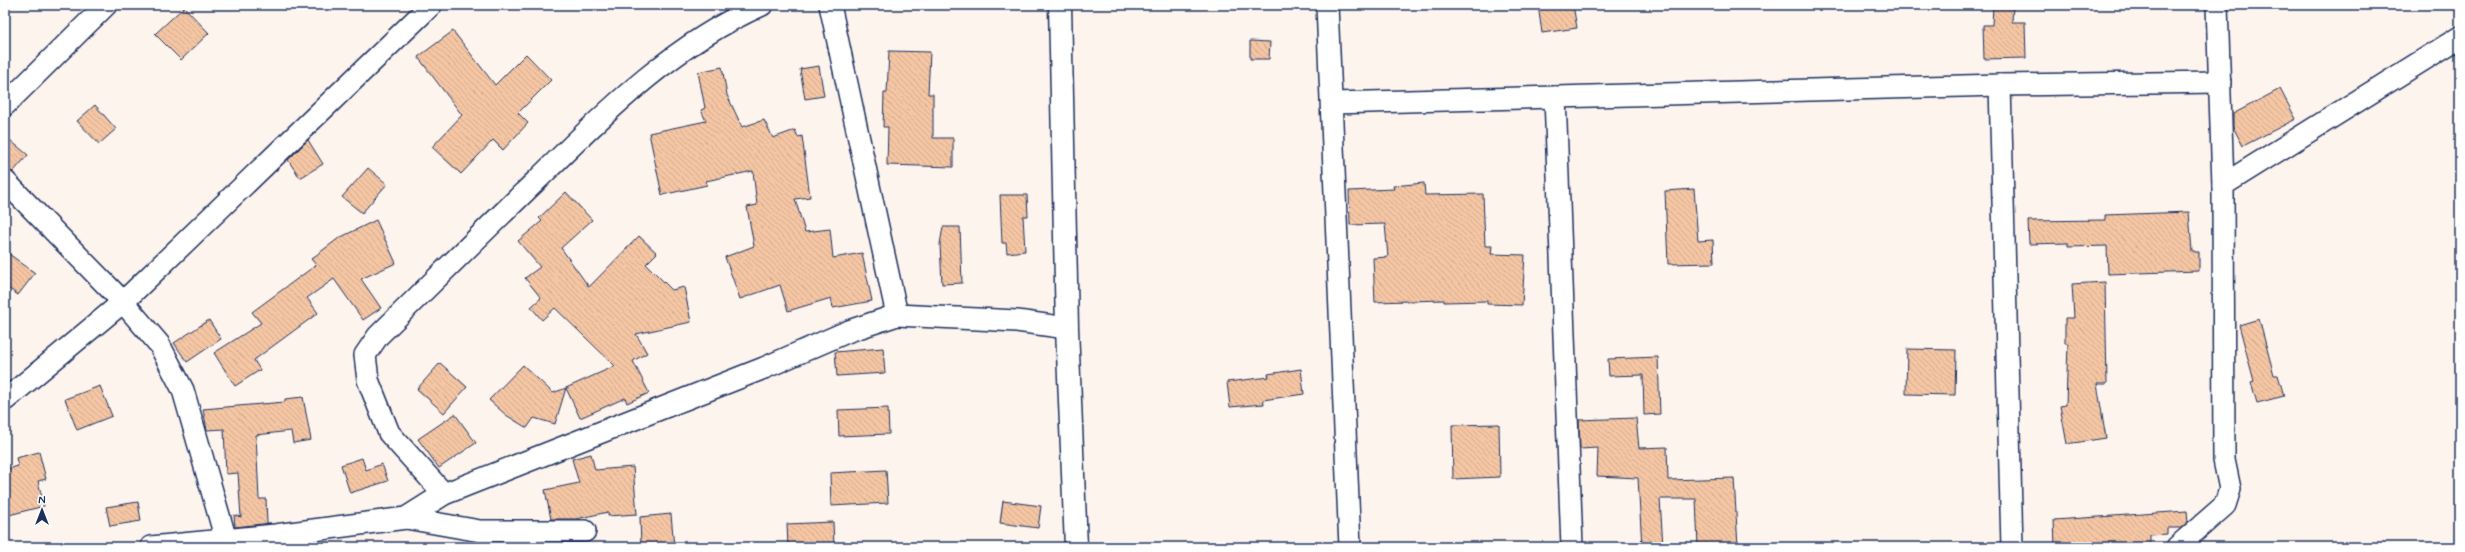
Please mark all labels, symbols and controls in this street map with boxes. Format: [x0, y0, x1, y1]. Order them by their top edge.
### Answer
north arrow [22, 490, 62, 530]
text: N [38, 494, 46, 508]

